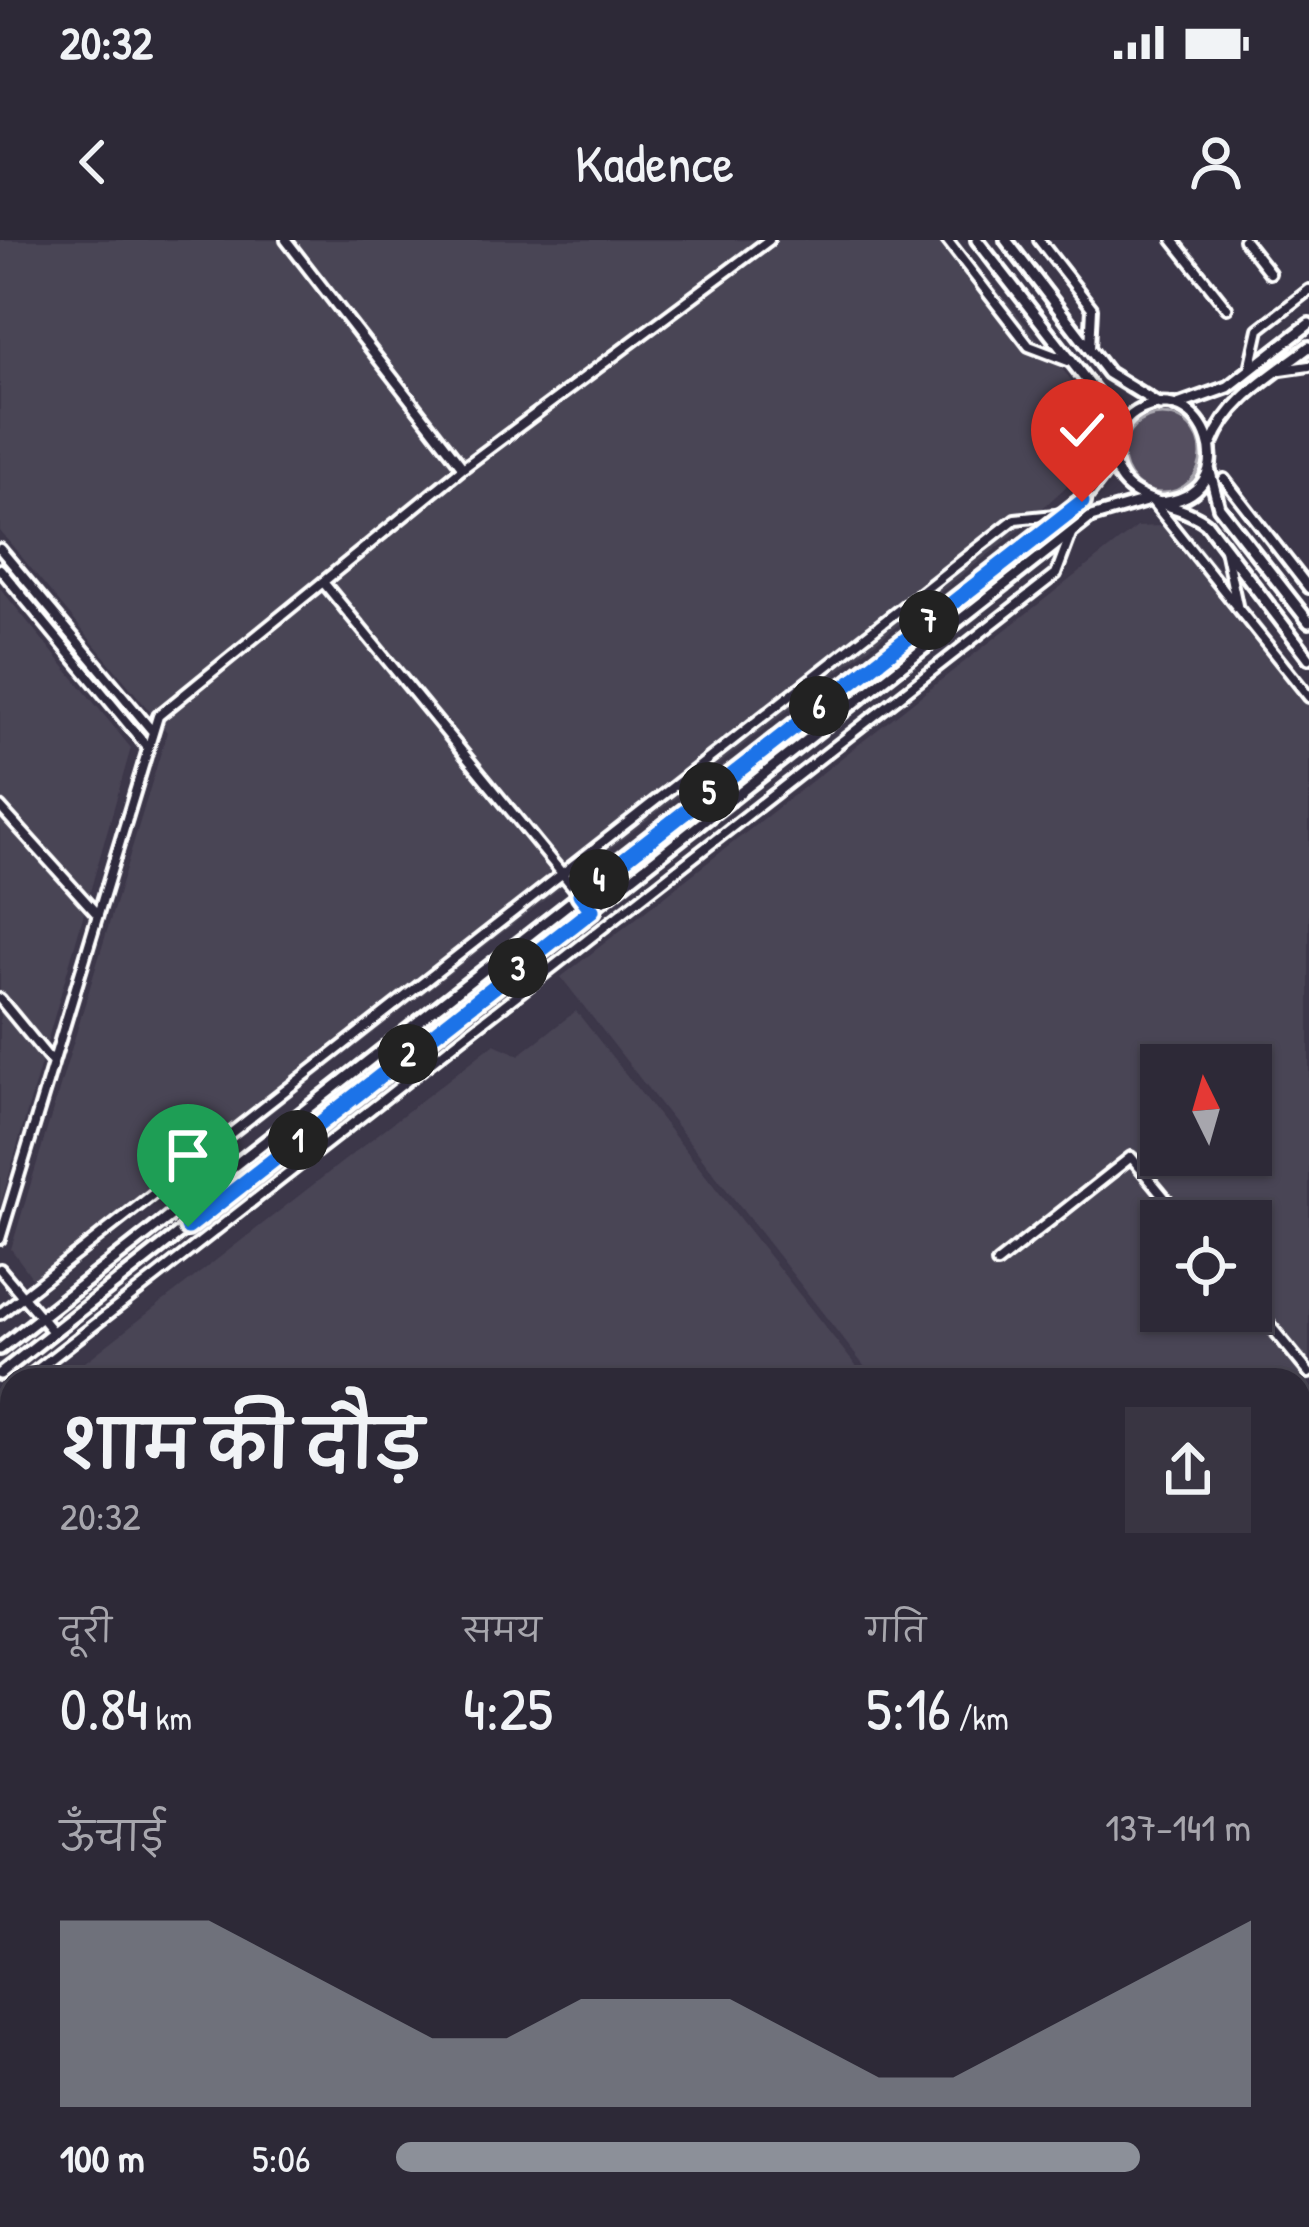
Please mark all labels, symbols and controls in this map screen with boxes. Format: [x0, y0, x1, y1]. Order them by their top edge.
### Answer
text: 20:32 [60, 12, 153, 73]
text: Kadence [575, 126, 734, 199]
icon: back [60, 129, 126, 195]
icon: person [1183, 129, 1249, 195]
pin [1031, 379, 1133, 502]
icon: check [1049, 397, 1115, 463]
pin: 7 [899, 590, 959, 650]
text: 7 [921, 598, 937, 642]
pin: 6 [789, 676, 849, 736]
text: 6 [812, 684, 826, 728]
pin: 5 [679, 762, 739, 822]
text: 5 [702, 770, 716, 814]
pin: 4 [569, 849, 629, 909]
text: 4 [593, 857, 605, 901]
pin: 3 [488, 938, 548, 998]
text: 3 [511, 946, 525, 990]
pin: 2 [378, 1024, 438, 1084]
text: 2 [400, 1032, 416, 1076]
north arrow [1140, 1044, 1272, 1176]
map controls [1140, 1044, 1272, 1332]
pin [137, 1104, 239, 1227]
pin: 1 [268, 1110, 328, 1170]
text: 1 [292, 1118, 304, 1162]
icon: arrive [155, 1122, 221, 1188]
button: locate [1140, 1200, 1272, 1332]
text: शाम की दौड़ [60, 1399, 423, 1489]
button: share [1125, 1407, 1251, 1533]
text: 20:32 [60, 1489, 141, 1542]
text: दूरी [60, 1608, 112, 1652]
text: समय [463, 1608, 542, 1652]
text: गति [866, 1608, 926, 1652]
text: 0.84 [60, 1667, 148, 1749]
text: 4:25 [463, 1667, 553, 1749]
text: 5:16 [866, 1667, 951, 1749]
text: km [148, 1696, 192, 1740]
text: /km [951, 1696, 1009, 1740]
text: 137–141 m [1105, 1800, 1251, 1853]
text: ऊँचाई [60, 1809, 165, 1862]
text: 100 m [60, 2131, 145, 2184]
text: 5:06 [252, 2131, 311, 2184]

